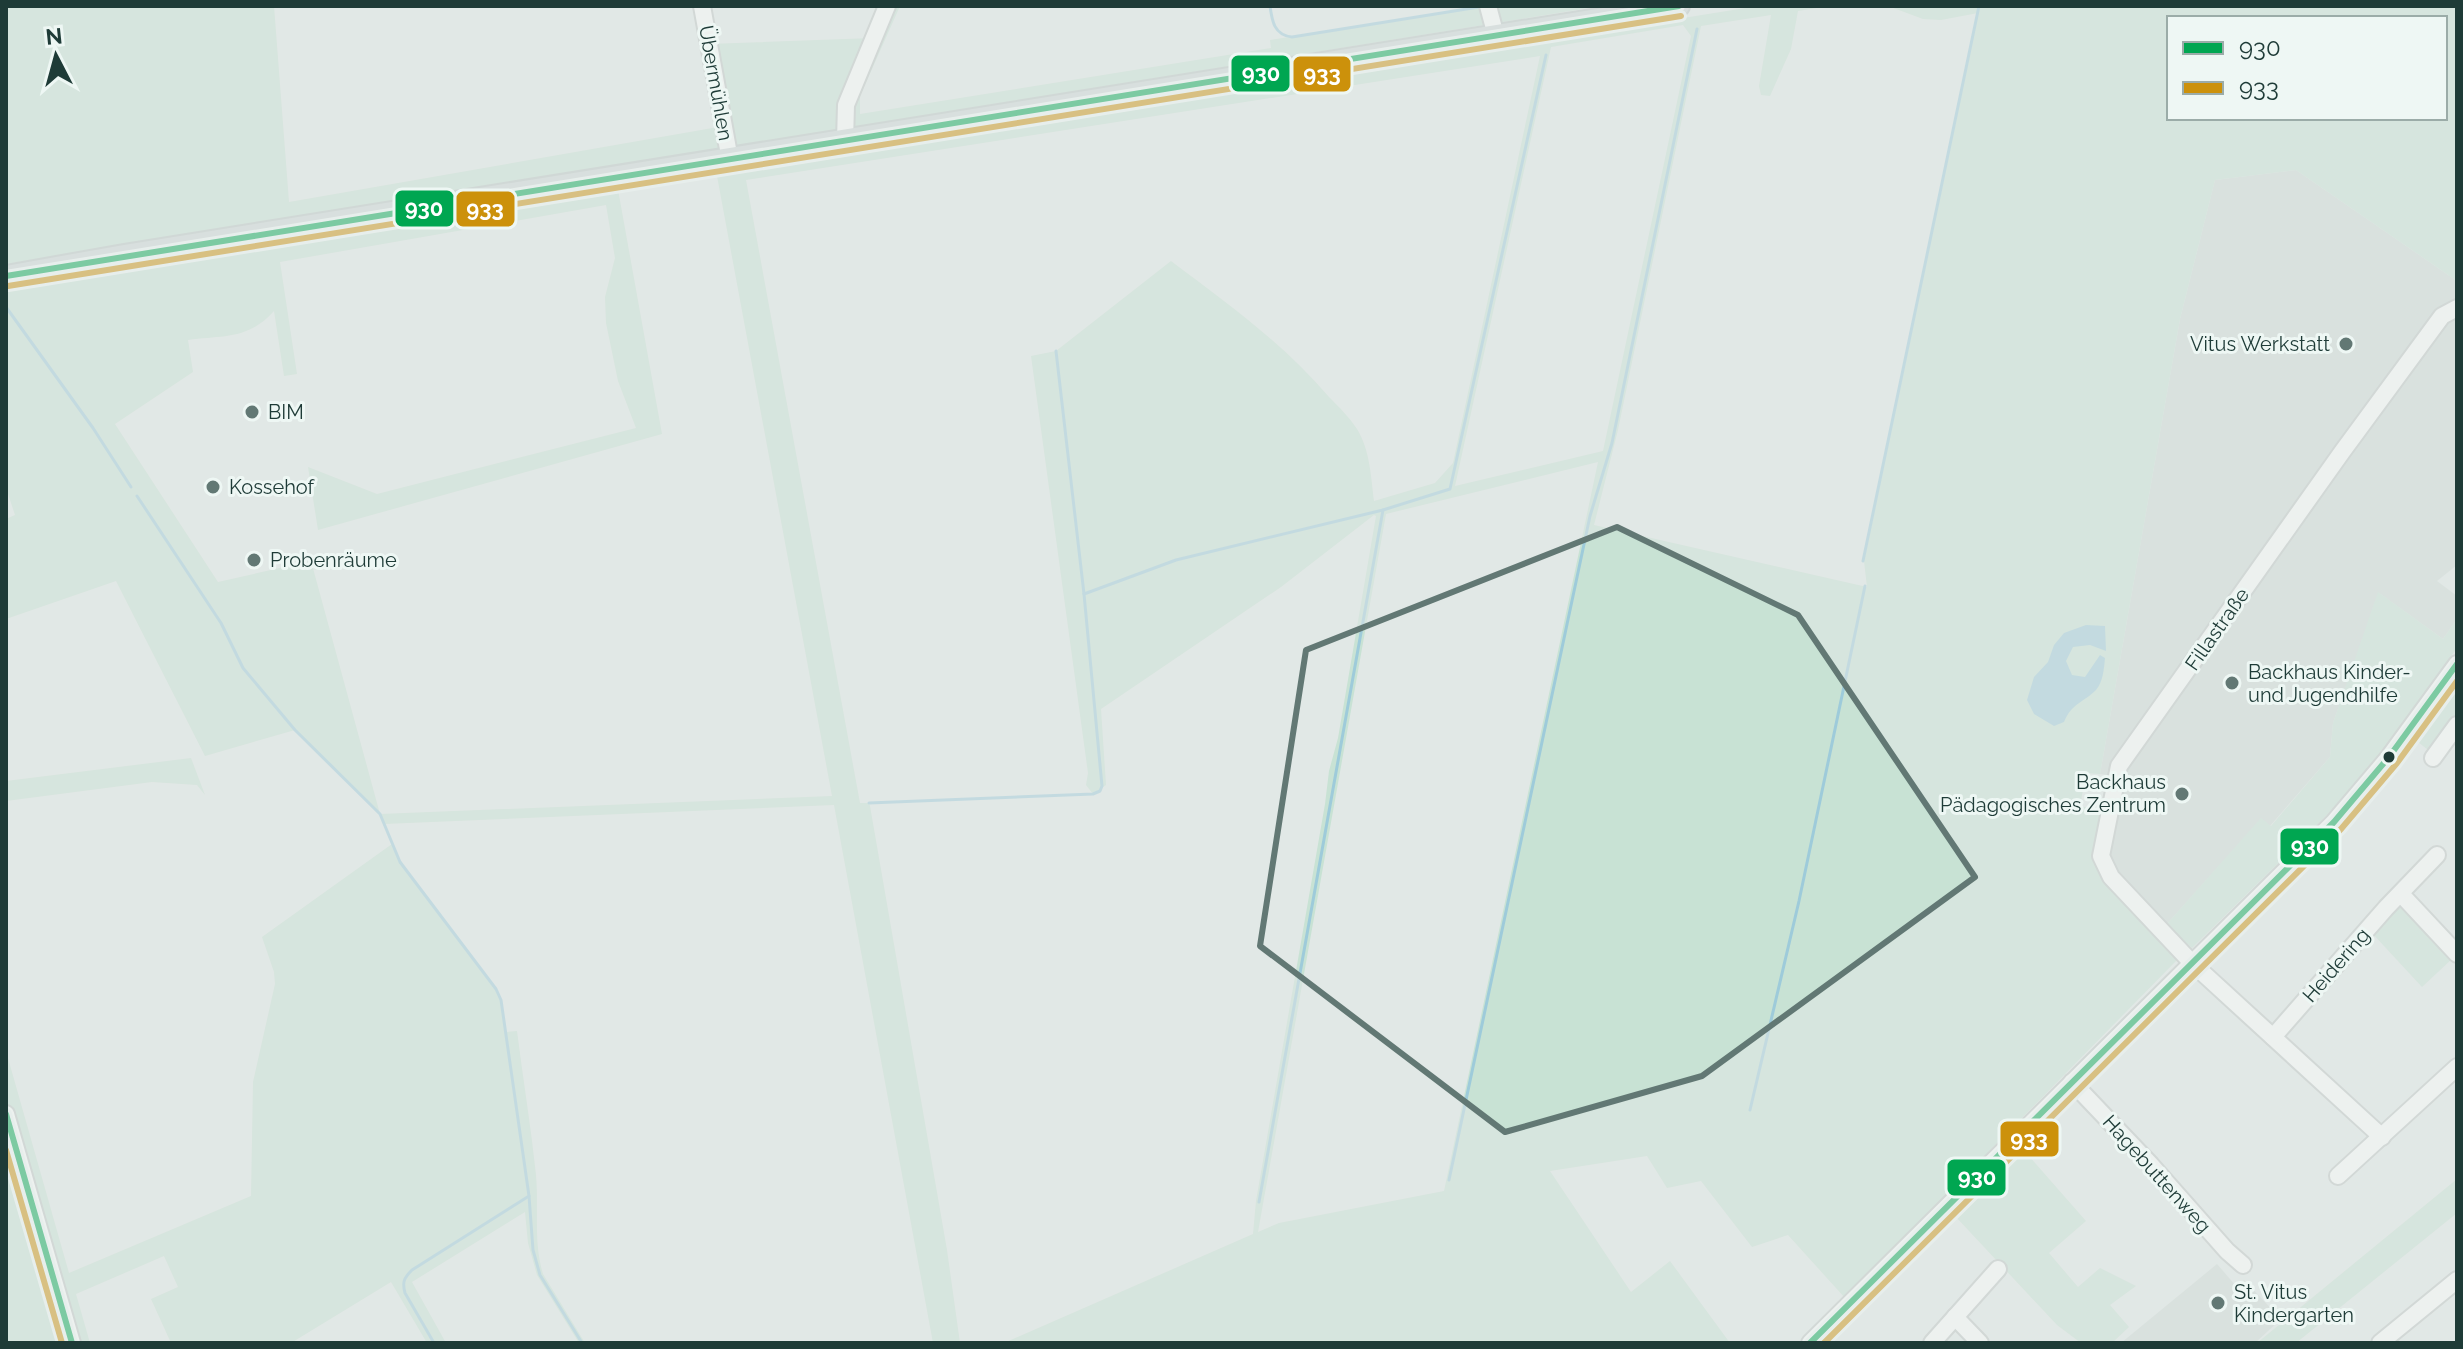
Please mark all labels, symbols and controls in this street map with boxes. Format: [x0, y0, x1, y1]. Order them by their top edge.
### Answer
north arrow [16, 16, 96, 96]
legend [2167, 16, 2447, 120]
text: N [44, 22, 64, 50]
street label: Übermühlen [694, 23, 738, 143]
text: 930 [2239, 33, 2281, 62]
line badge: 930 [1230, 54, 1291, 93]
line badge: 933 [1292, 55, 1352, 93]
text: 930 [1242, 60, 1280, 86]
text: 933 [1303, 61, 1341, 87]
text: 933 [2239, 73, 2279, 102]
line badge: 930 [394, 189, 455, 228]
line badge: 933 [455, 190, 516, 228]
text: 930 [405, 195, 443, 221]
text: 933 [466, 196, 504, 222]
place label: Vitus Werkstatt [2190, 332, 2330, 356]
marker: Vitus Werkstatt [2337, 335, 2355, 353]
place label: BIM [268, 400, 304, 424]
marker: BIM [243, 403, 261, 421]
place label: Kossehof [229, 475, 316, 499]
marker: Kossehof [204, 478, 222, 496]
place label: Probenräume [270, 548, 397, 572]
marker: Probenräume [245, 551, 263, 569]
street label: Fillastraße [2180, 583, 2254, 675]
place label: Backhaus Kinder- und Jugendhilfe [2248, 660, 2411, 707]
marker: Backhaus Kinder- und Jugendhilfe [2223, 674, 2241, 692]
unlabelled marker [2381, 749, 2397, 765]
place label: Backhaus Pädagogisches Zentrum [1940, 770, 2166, 817]
marker: Backhaus Pädagogisches Zentrum [2173, 785, 2191, 803]
line badge: 930 [2279, 827, 2340, 866]
text: 930 [2291, 833, 2329, 859]
street label: Heidering [2297, 923, 2375, 1007]
street label: Hagebuttenweg [2098, 1110, 2216, 1238]
line badge: 933 [1999, 1120, 2060, 1158]
text: 933 [2010, 1126, 2048, 1152]
line badge: 930 [1946, 1158, 2007, 1197]
text: 930 [1958, 1164, 1996, 1190]
place label: St. Vitus Kindergarten [2234, 1280, 2354, 1327]
marker: St. Vitus Kindergarten [2209, 1294, 2227, 1312]

